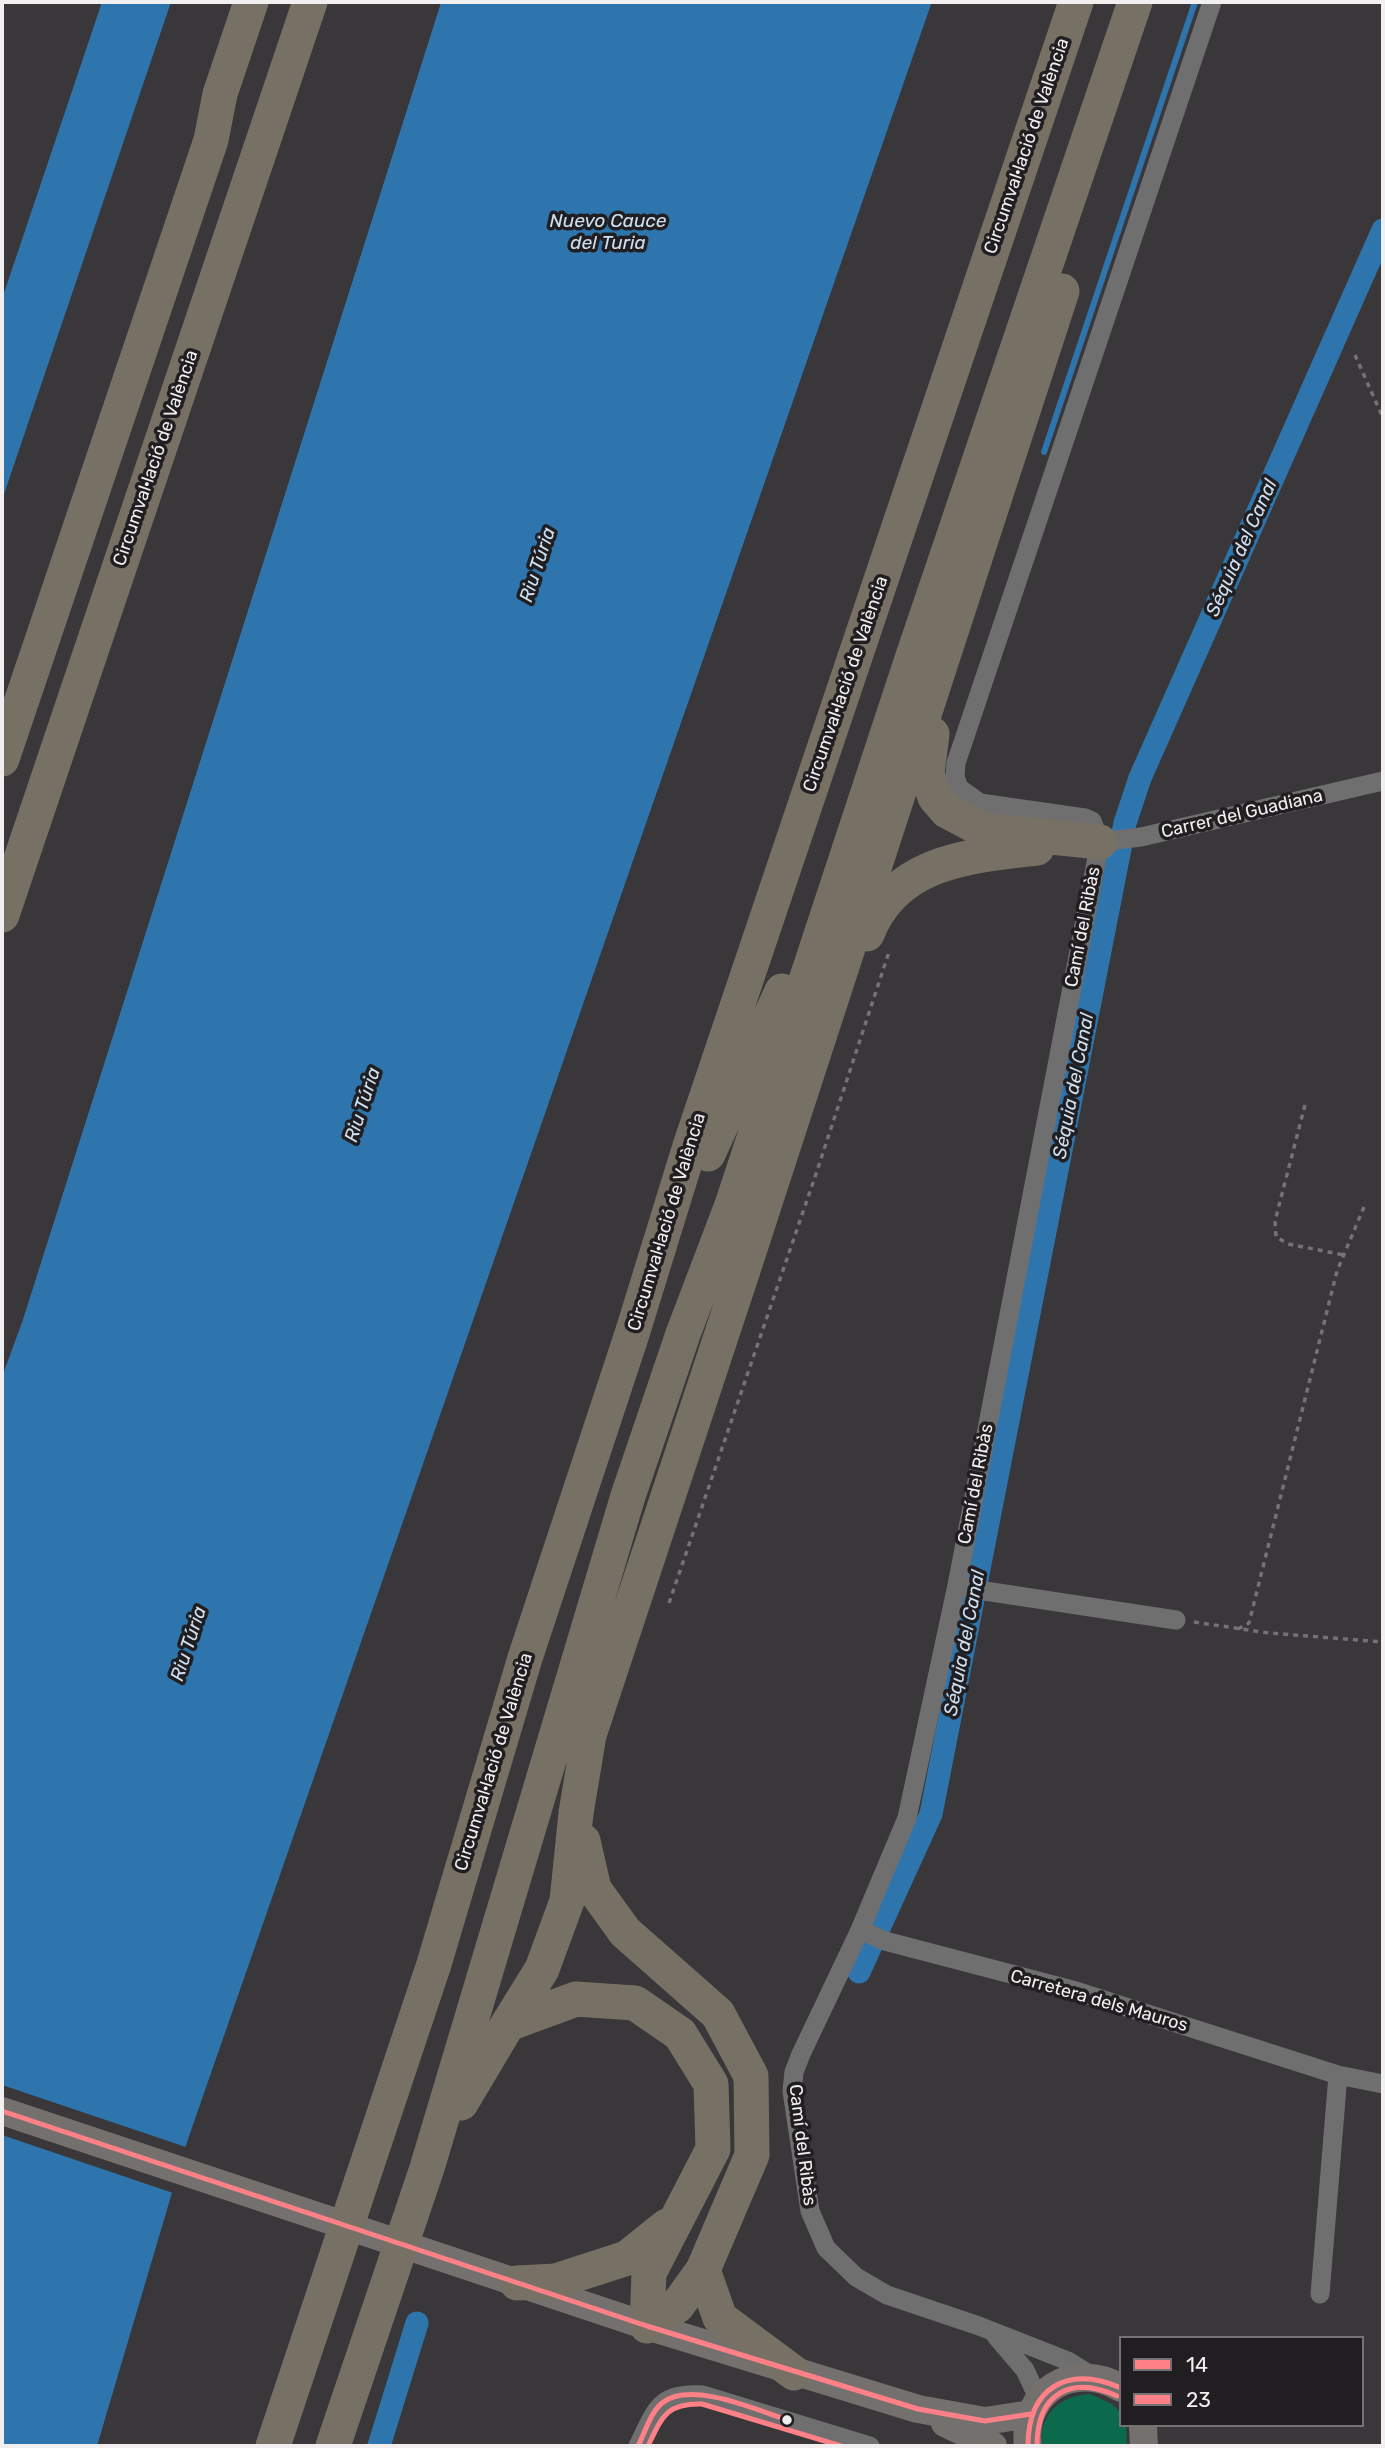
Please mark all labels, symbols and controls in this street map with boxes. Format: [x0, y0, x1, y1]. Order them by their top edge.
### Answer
street label: Circumval·lació de València [980, 35, 1074, 257]
water label: Nuevo Cauce del Turia [550, 211, 666, 255]
street label: Circumval·lació de València [109, 347, 203, 569]
water label: Séquia del Canal [1201, 476, 1283, 620]
water label: Riu Túria [515, 525, 561, 605]
street label: Circumval·lació de València [799, 573, 893, 795]
street label: Carrer del Guadiana [1159, 785, 1325, 843]
street label: Camí del Ribàs [1061, 865, 1105, 989]
water label: Séquia del Canal [1049, 1011, 1099, 1161]
water label: Riu Túria [340, 1065, 386, 1145]
street label: Circumval·lació de València [624, 1110, 710, 1334]
street label: Camí del Ribàs [954, 1422, 998, 1546]
water label: Séquia del Canal [940, 1568, 990, 1718]
water label: Riu Túria [166, 1604, 212, 1684]
street label: Circumval·lació de València [451, 1650, 537, 1874]
street label: Carretera dels Mauros [1008, 1965, 1190, 2037]
street label: Camí del Ribàs [784, 2083, 820, 2207]
legend [1119, 2336, 1364, 2427]
text: 14 [1186, 2352, 1208, 2377]
text: 23 [1186, 2387, 1211, 2412]
unlabelled marker [780, 2413, 794, 2427]

